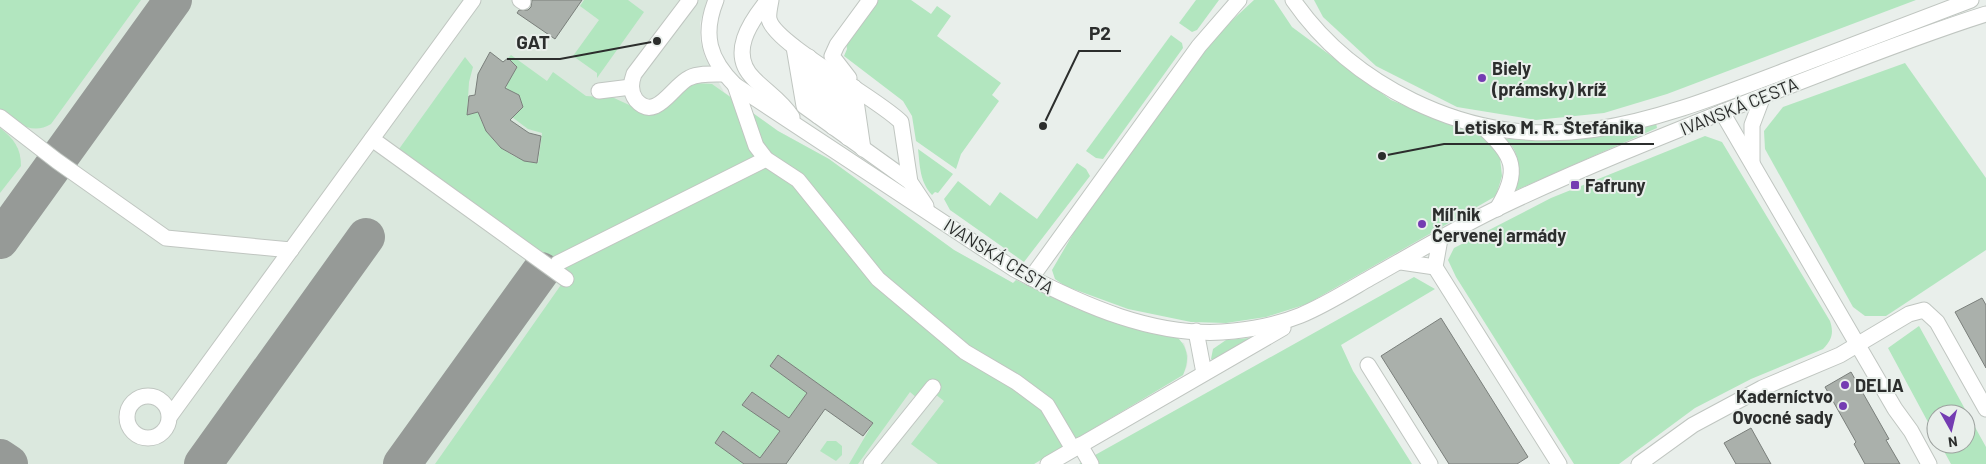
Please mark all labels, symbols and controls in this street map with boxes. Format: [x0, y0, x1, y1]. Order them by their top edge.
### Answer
callout: P2 [1079, 17, 1121, 51]
text: P2 [1089, 21, 1111, 44]
callout: GAT [507, 25, 560, 59]
text: GAT [516, 30, 550, 53]
place label: Biely (prámsky) kríž [1491, 57, 1606, 100]
marker: Biely (prámsky) kríž [1476, 72, 1488, 84]
street label: IVANSKÁ CESTA [1677, 72, 1801, 140]
callout: Letisko M. R. Štefánika [1444, 110, 1654, 144]
text: Letisko M. R. Štefánika [1454, 115, 1644, 138]
place label: Fafruny [1585, 174, 1646, 196]
marker: Fafruny [1569, 179, 1581, 191]
place label: Míľnik Červenej armády [1432, 203, 1566, 246]
street label: IVANSKÁ CESTA [940, 213, 1058, 299]
marker: Míľnik Červenej armády [1416, 218, 1428, 230]
place label: DELIA [1855, 374, 1904, 396]
marker: DELIA [1839, 379, 1851, 391]
place label: Kaderníctvo Ovocné sady [1732, 385, 1833, 428]
marker: Kaderníctvo Ovocné sady [1837, 400, 1849, 412]
north arrow [1926, 404, 1976, 454]
text: N [1947, 433, 1959, 451]

